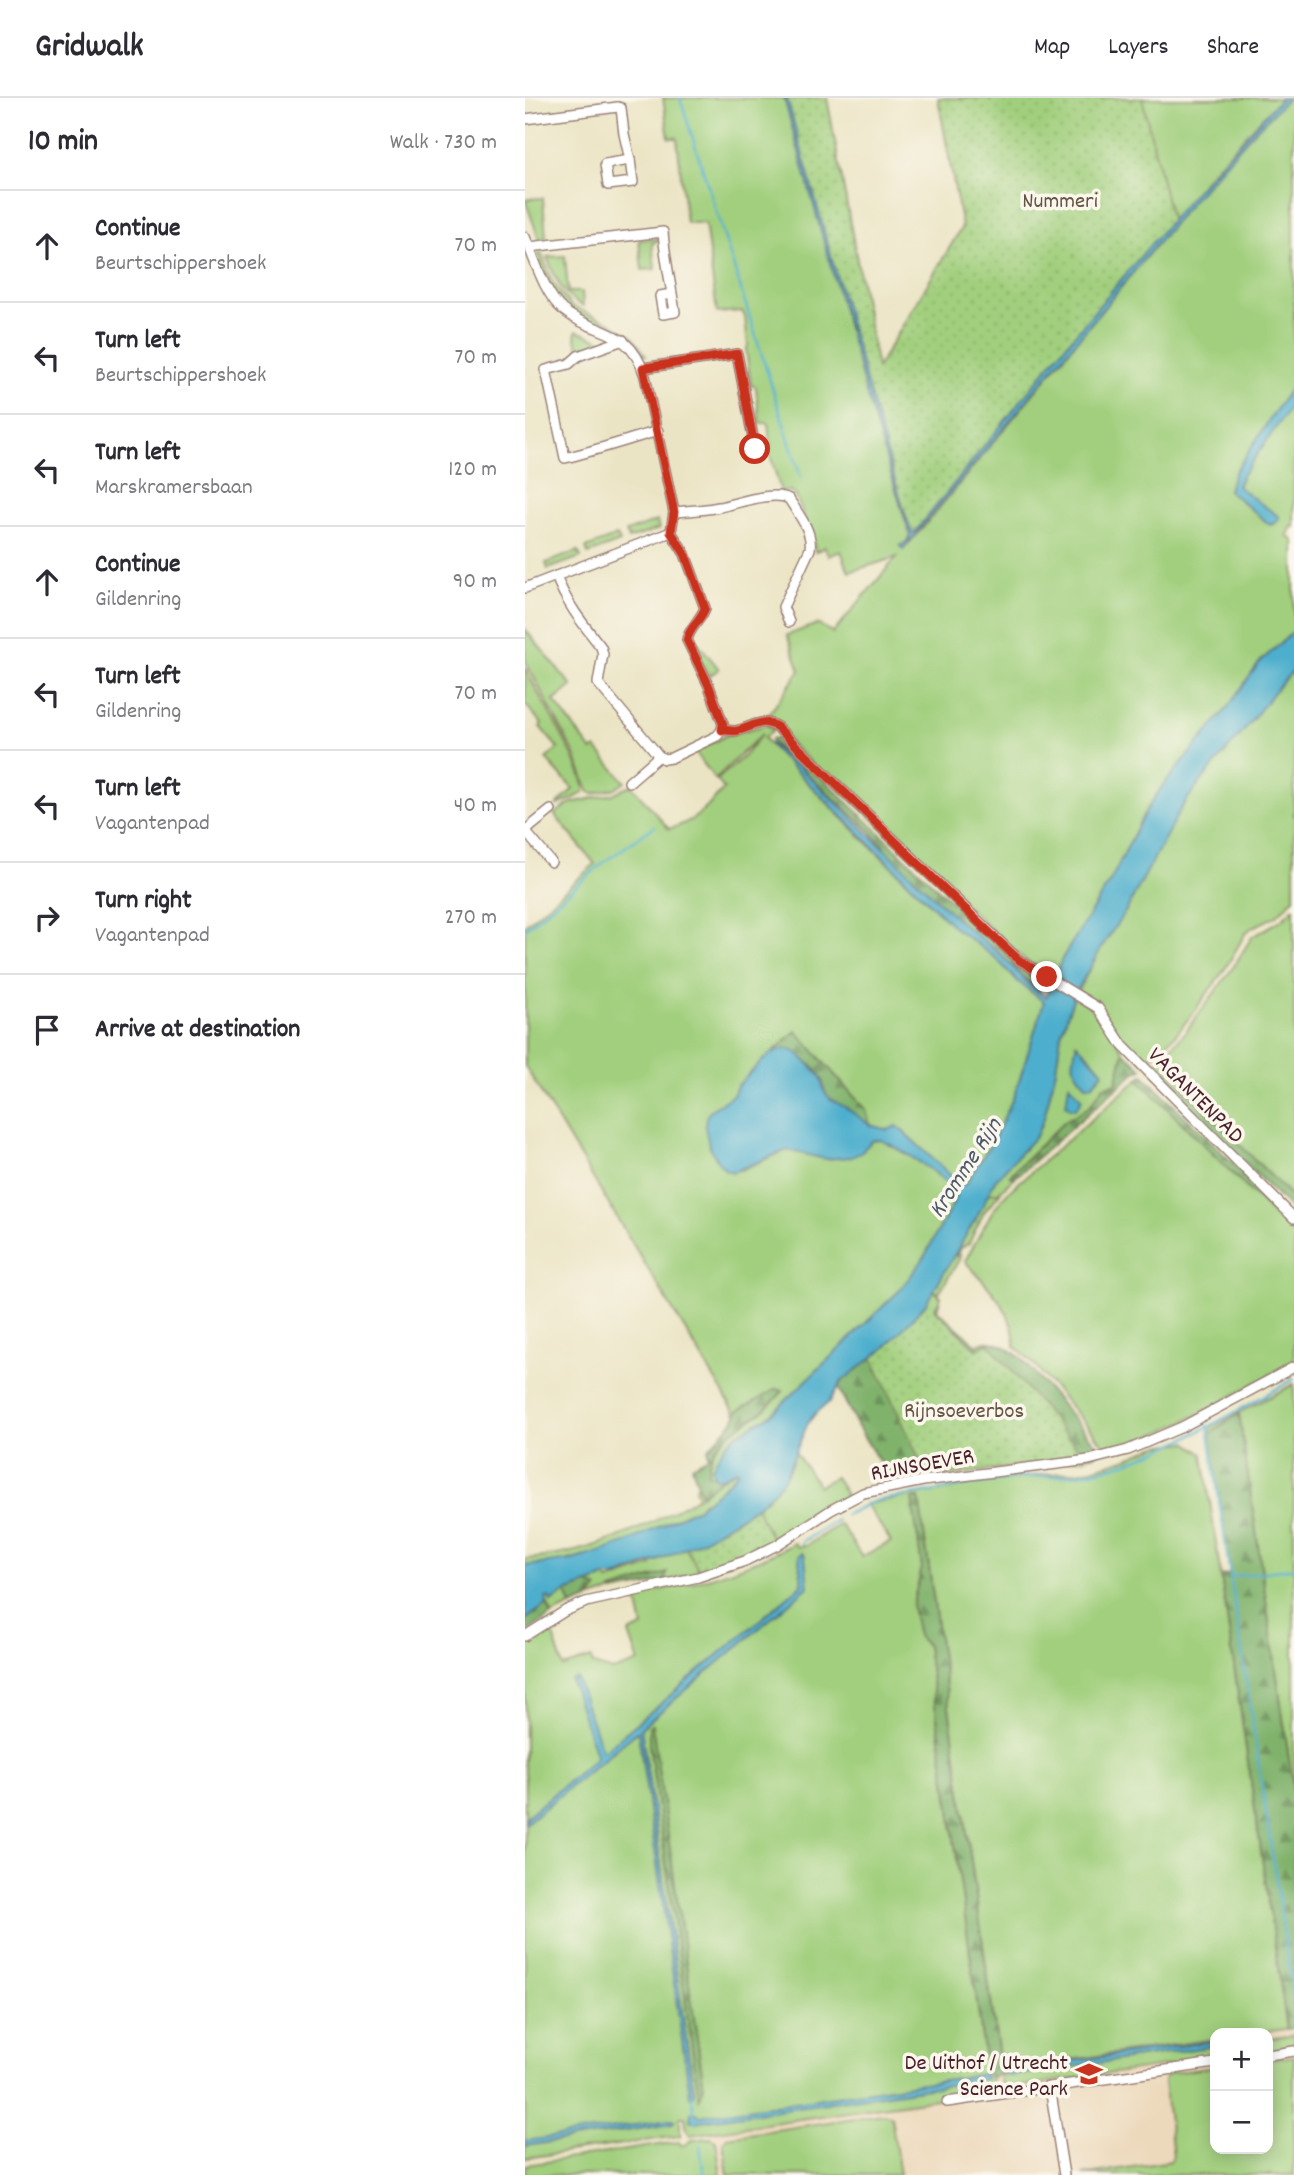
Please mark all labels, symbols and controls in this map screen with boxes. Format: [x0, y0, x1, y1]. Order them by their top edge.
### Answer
text: Gridwalk [35, 25, 144, 72]
text: Map [1034, 31, 1070, 65]
text: Layers [1108, 31, 1169, 65]
text: Share [1207, 31, 1259, 65]
text: 10 min [28, 122, 98, 165]
text: Walk · 730 m [390, 127, 497, 160]
park label: Nummeri [1022, 186, 1098, 219]
text: Continue [95, 211, 180, 248]
icon: ahead [28, 227, 66, 265]
text: 70 m [455, 230, 497, 263]
text: Beurtschippershoek [95, 248, 267, 281]
text: Turn left [95, 323, 181, 360]
icon: left [28, 339, 66, 377]
text: 70 m [455, 342, 497, 375]
text: Beurtschippershoek [95, 360, 267, 393]
route start [739, 433, 770, 464]
text: Turn left [95, 435, 181, 472]
icon: left [28, 451, 66, 489]
text: 120 m [448, 454, 497, 487]
text: Marskramersbaan [95, 472, 253, 505]
text: Continue [95, 547, 180, 584]
icon: ahead [28, 563, 66, 601]
text: 90 m [453, 566, 497, 599]
text: Gildenring [95, 584, 181, 617]
text: Turn left [95, 659, 181, 696]
icon: left [28, 675, 66, 713]
text: 70 m [455, 678, 497, 711]
text: Gildenring [95, 696, 181, 729]
text: Turn left [95, 771, 181, 808]
icon: left [28, 787, 66, 825]
text: 40 m [454, 790, 497, 823]
text: Vagantenpad [95, 808, 210, 841]
text: Turn right [95, 883, 192, 920]
icon: right [28, 899, 66, 937]
text: 270 m [445, 902, 497, 935]
text: Vagantenpad [95, 920, 210, 953]
route end [1031, 961, 1062, 992]
icon: arrive [28, 1011, 66, 1049]
text: Arrive at destination [95, 1012, 300, 1049]
street label: VAGANTENPAD [1139, 1041, 1250, 1152]
water label: Kromme Rijn [921, 1111, 1012, 1225]
park label: Rijnsoeverbos [904, 1396, 1024, 1429]
street label: RIJNSOEVER [868, 1441, 977, 1492]
map controls [1210, 2028, 1273, 2154]
button: + [1210, 2028, 1273, 2091]
place label: De Uithof / Utrecht Science Park [905, 2048, 1068, 2107]
school or university icon: De Uithof / Utrecht Science Park [1074, 2059, 1104, 2089]
button: − [1210, 2091, 1273, 2154]

